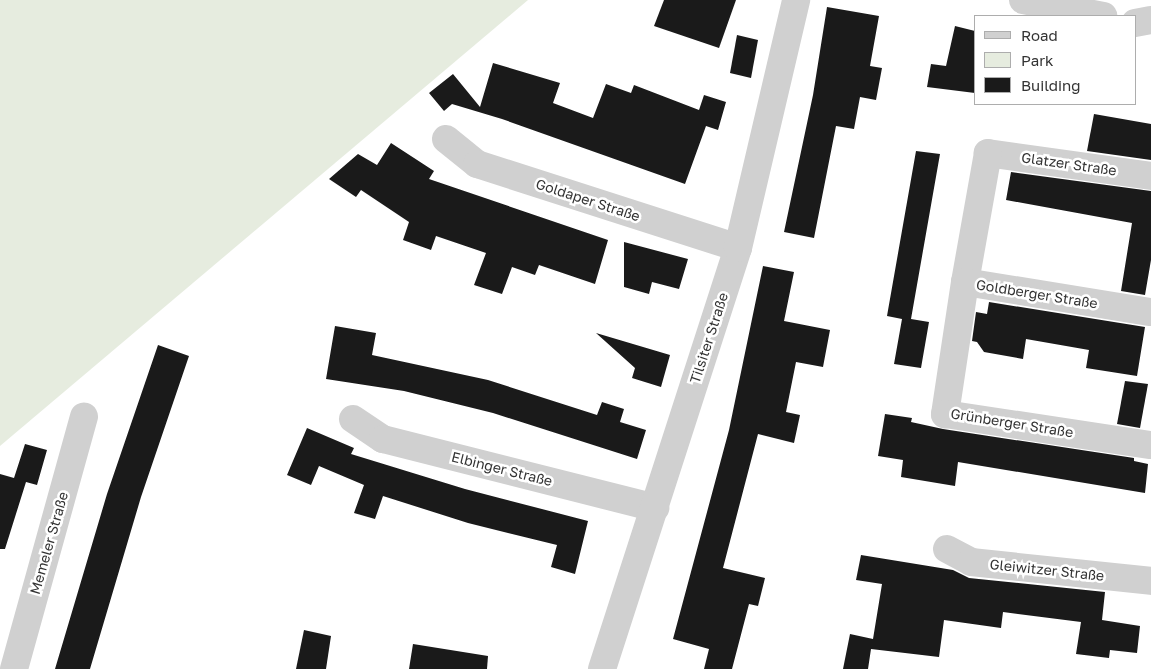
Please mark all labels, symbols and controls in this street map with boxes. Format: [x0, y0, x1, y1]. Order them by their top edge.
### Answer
legend [974, 15, 1136, 105]
text: Road [1021, 26, 1058, 44]
text: Park [1021, 51, 1053, 69]
text: Building [1021, 76, 1081, 94]
street label: Glatzer Straße [1020, 149, 1118, 179]
street label: Goldaper Straße [534, 175, 642, 225]
street label: Goldberger Straße [975, 276, 1099, 312]
street label: Tilsiter Straße [686, 290, 732, 386]
street label: Grünberger Straße [949, 405, 1075, 441]
street label: Elbinger Straße [450, 448, 554, 490]
street label: Memeler Straße [26, 490, 72, 596]
street label: Gleiwitzer Straße [989, 556, 1105, 584]

